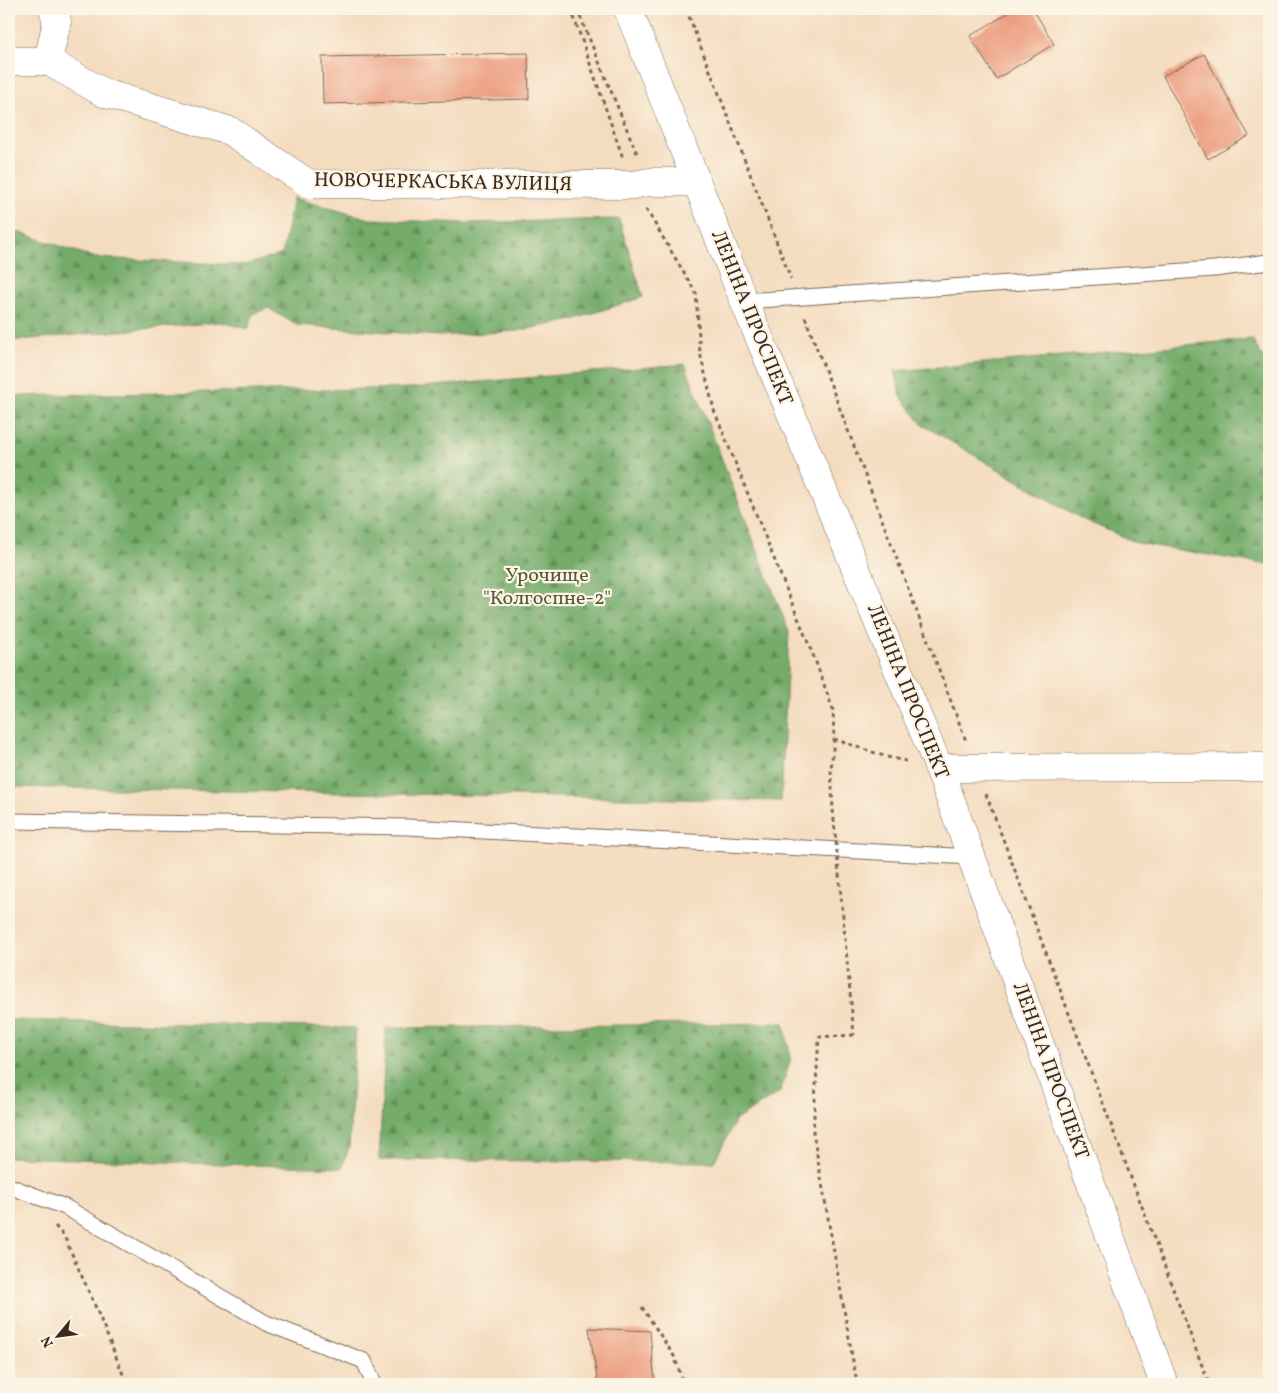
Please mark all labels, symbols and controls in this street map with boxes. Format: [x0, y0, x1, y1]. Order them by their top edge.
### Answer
street label: НОВОЧЕРКАСЬКА ВУЛИЦЯ [314, 167, 572, 199]
street label: ЛЕНІНА ПРОСПЕКТ [703, 226, 799, 410]
park label: Урочище "Колгоспне-2" [483, 562, 611, 613]
street label: ЛЕНІНА ПРОСПЕКТ [859, 600, 955, 784]
street label: ЛЕНІНА ПРОСПЕКТ [1005, 978, 1095, 1164]
north arrow [32, 1310, 82, 1360]
text: N [37, 1333, 59, 1351]

